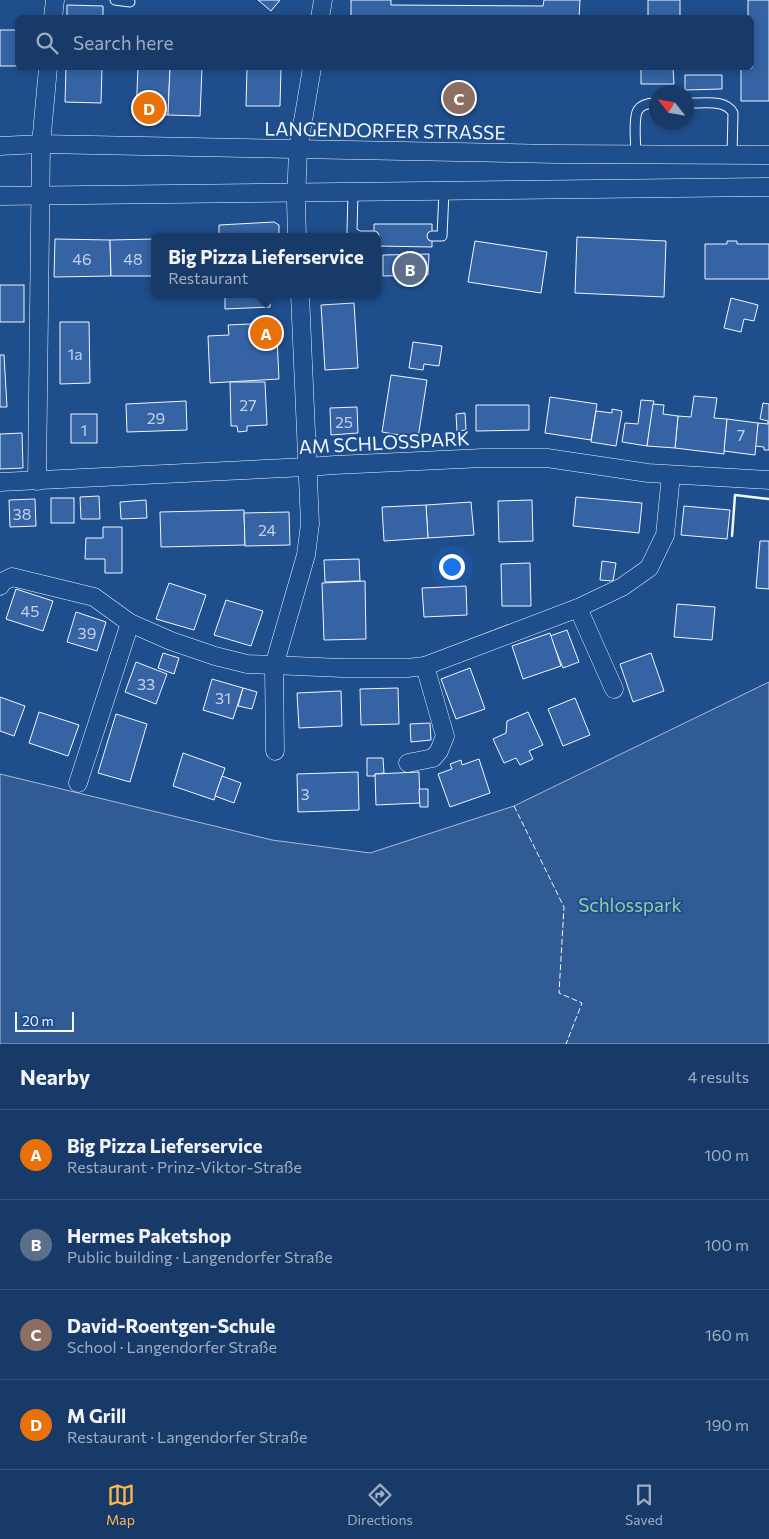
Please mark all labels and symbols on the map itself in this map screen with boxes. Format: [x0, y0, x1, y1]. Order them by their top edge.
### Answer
pin: C [443, 79, 475, 117]
north arrow [649, 85, 694, 130]
pin: D [133, 89, 165, 127]
street label: LANGENDORFER STRASSE [264, 116, 506, 144]
house number: 46 [72, 249, 92, 268]
house number: 48 [123, 249, 143, 268]
pin: B [394, 250, 426, 288]
pin: A [250, 314, 282, 352]
house number: 1a [67, 344, 83, 363]
house number: 27 [239, 395, 257, 414]
house number: 29 [147, 408, 165, 427]
house number: 25 [335, 412, 353, 431]
house number: 1 [81, 420, 87, 439]
house number: 7 [737, 425, 745, 444]
street label: AM SCHLOSSPARK [298, 426, 470, 458]
house number: 38 [13, 504, 31, 523]
house number: 24 [258, 520, 276, 539]
your location [439, 554, 465, 580]
house number: 45 [21, 601, 39, 620]
house number: 39 [78, 623, 96, 642]
house number: 33 [137, 674, 155, 693]
house number: 31 [215, 688, 231, 707]
house number: 3 [300, 784, 310, 803]
park label: Schlosspark [578, 893, 682, 916]
scale bar [15, 1009, 74, 1032]

